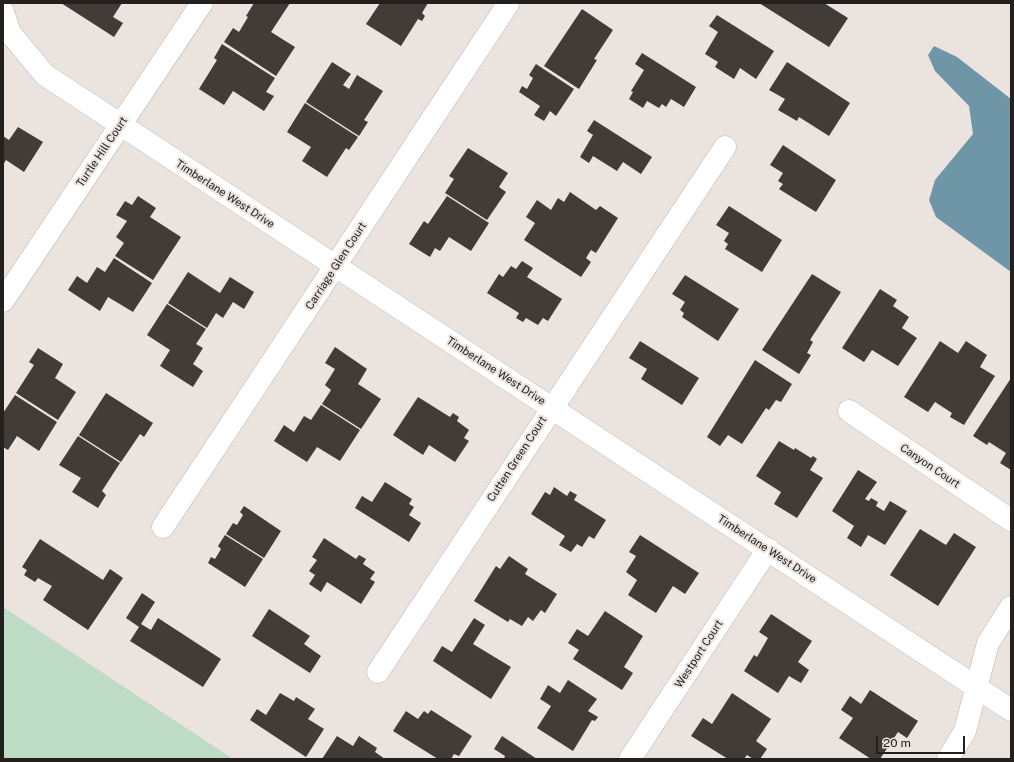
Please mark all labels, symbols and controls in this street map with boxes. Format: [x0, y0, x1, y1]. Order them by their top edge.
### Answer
street label: Turtle Hill Court [74, 114, 130, 190]
street label: Timberlane West Drive [173, 157, 277, 231]
street label: Carriage Glen Court [303, 220, 369, 312]
street label: Timberlane West Drive [444, 334, 548, 408]
street label: Cutten Green Court [484, 414, 550, 504]
street label: Canyon Court [898, 441, 962, 491]
street label: Timberlane West Drive [715, 512, 819, 586]
street label: Westport Court [672, 618, 726, 690]
scale bar [878, 728, 967, 754]
text: 20 m [883, 736, 911, 750]

